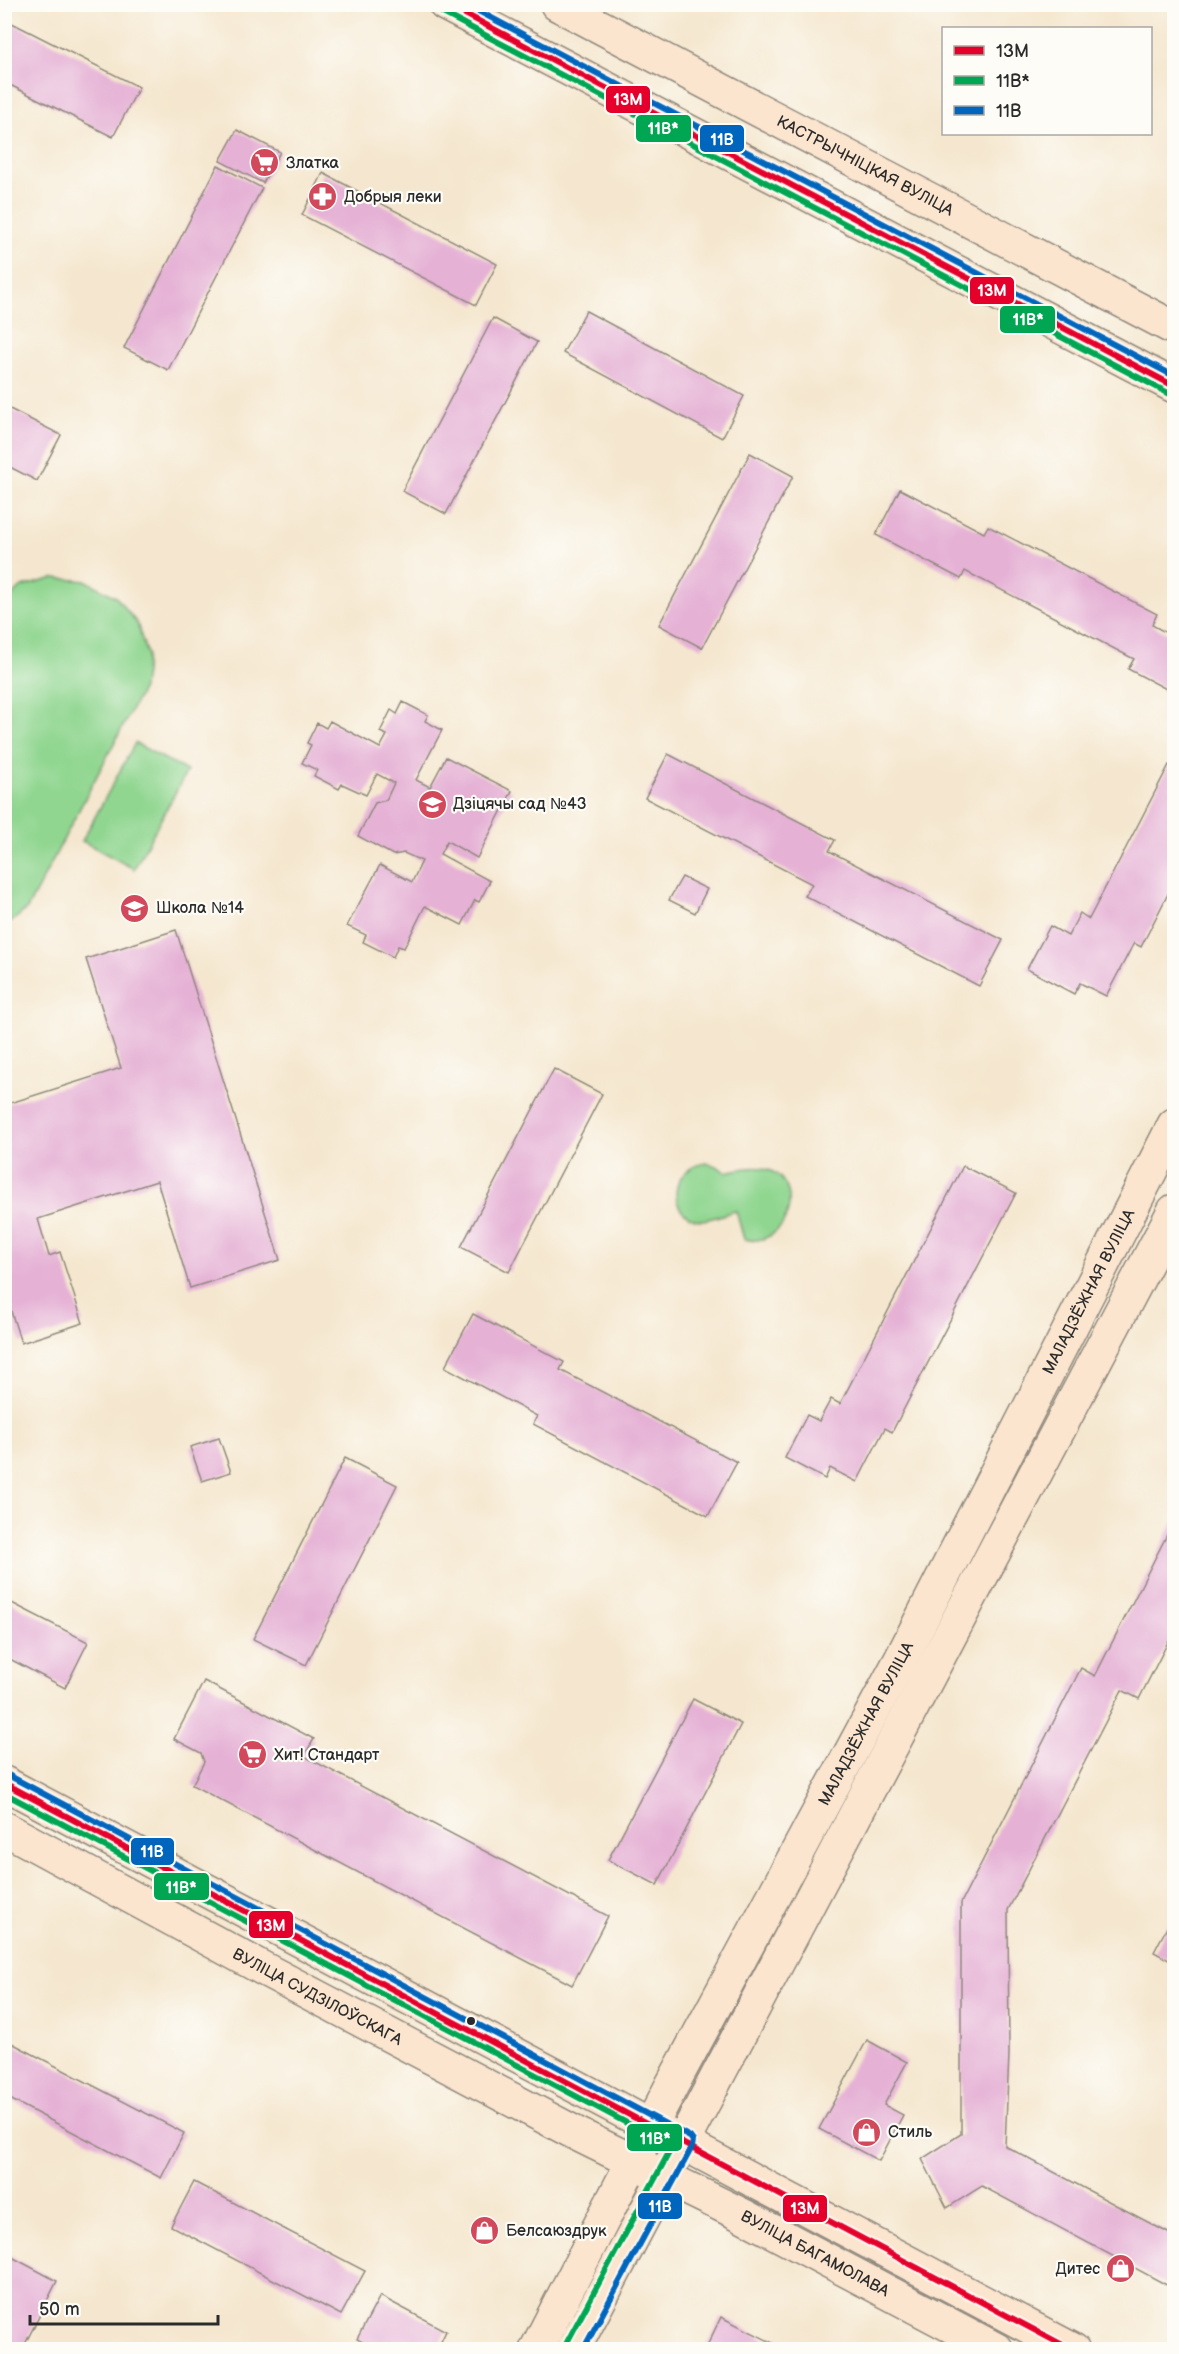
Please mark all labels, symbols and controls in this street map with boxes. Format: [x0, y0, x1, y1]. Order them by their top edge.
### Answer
legend [942, 27, 1152, 135]
text: 13М [996, 41, 1029, 62]
text: 11В* [996, 71, 1030, 92]
line badge: 13М [605, 85, 651, 114]
text: 13М [613, 91, 643, 110]
text: 11В [996, 101, 1021, 122]
street label: КАСТРЫЧНІЦКАЯ ВУЛІЦА [774, 112, 957, 220]
line badge: 11В* [635, 114, 692, 143]
text: 11В* [647, 120, 679, 139]
line badge: 11В [699, 124, 745, 153]
text: 11В [710, 131, 734, 150]
supermarket icon: Златка [249, 147, 281, 179]
place label: Златка [286, 154, 340, 173]
pharmacy icon: Добрыя леки [307, 181, 339, 213]
place label: Добрыя леки [344, 188, 442, 207]
line badge: 13М [969, 276, 1015, 305]
text: 13М [977, 282, 1007, 301]
line badge: 11В* [999, 305, 1056, 334]
text: 11В* [1012, 311, 1044, 330]
school or university icon: Дзіцячы сад №43 [416, 788, 448, 820]
place label: Дзіцячы сад №43 [453, 795, 587, 814]
school or university icon: Школа №14 [119, 892, 151, 924]
place label: Школа №14 [156, 899, 244, 918]
street label: МАЛАДЗЁЖНАЯ ВУЛІЦА [1039, 1206, 1139, 1378]
street label: МАЛАДЗЁЖНАЯ ВУЛІЦА [815, 1638, 918, 1809]
supermarket icon: Хит! Стандарт [237, 1739, 269, 1771]
place label: Хит! Стандарт [274, 1746, 380, 1765]
line badge: 11В [130, 1837, 175, 1866]
text: 11В [140, 1843, 164, 1862]
line badge: 11В* [153, 1872, 210, 1901]
text: 11В* [165, 1879, 197, 1898]
line badge: 13М [248, 1910, 294, 1939]
text: 13М [256, 1917, 286, 1936]
street label: ВУЛІЦА СУДЗІЛОЎСКАГА [229, 1944, 406, 2050]
unlabelled marker [465, 2015, 477, 2027]
shop icon: Стиль [851, 2116, 883, 2148]
line badge: 11В* [626, 2123, 683, 2152]
place label: Стиль [888, 2123, 932, 2142]
text: 11В* [639, 2130, 671, 2149]
line badge: 11В [637, 2192, 683, 2220]
line badge: 13М [782, 2194, 828, 2223]
text: 11В [648, 2198, 672, 2217]
text: 13М [790, 2200, 820, 2219]
street label: ВУЛІЦА БАГАМОЛАВА [738, 2207, 893, 2301]
shop icon: Белсаюздрук [469, 2215, 501, 2247]
place label: Белсаюздрук [506, 2222, 607, 2241]
shop icon: Дитес [1105, 2253, 1137, 2285]
place label: Дитес [1056, 2260, 1100, 2279]
scale bar [30, 2288, 218, 2326]
text: 50 m [39, 2299, 80, 2320]

